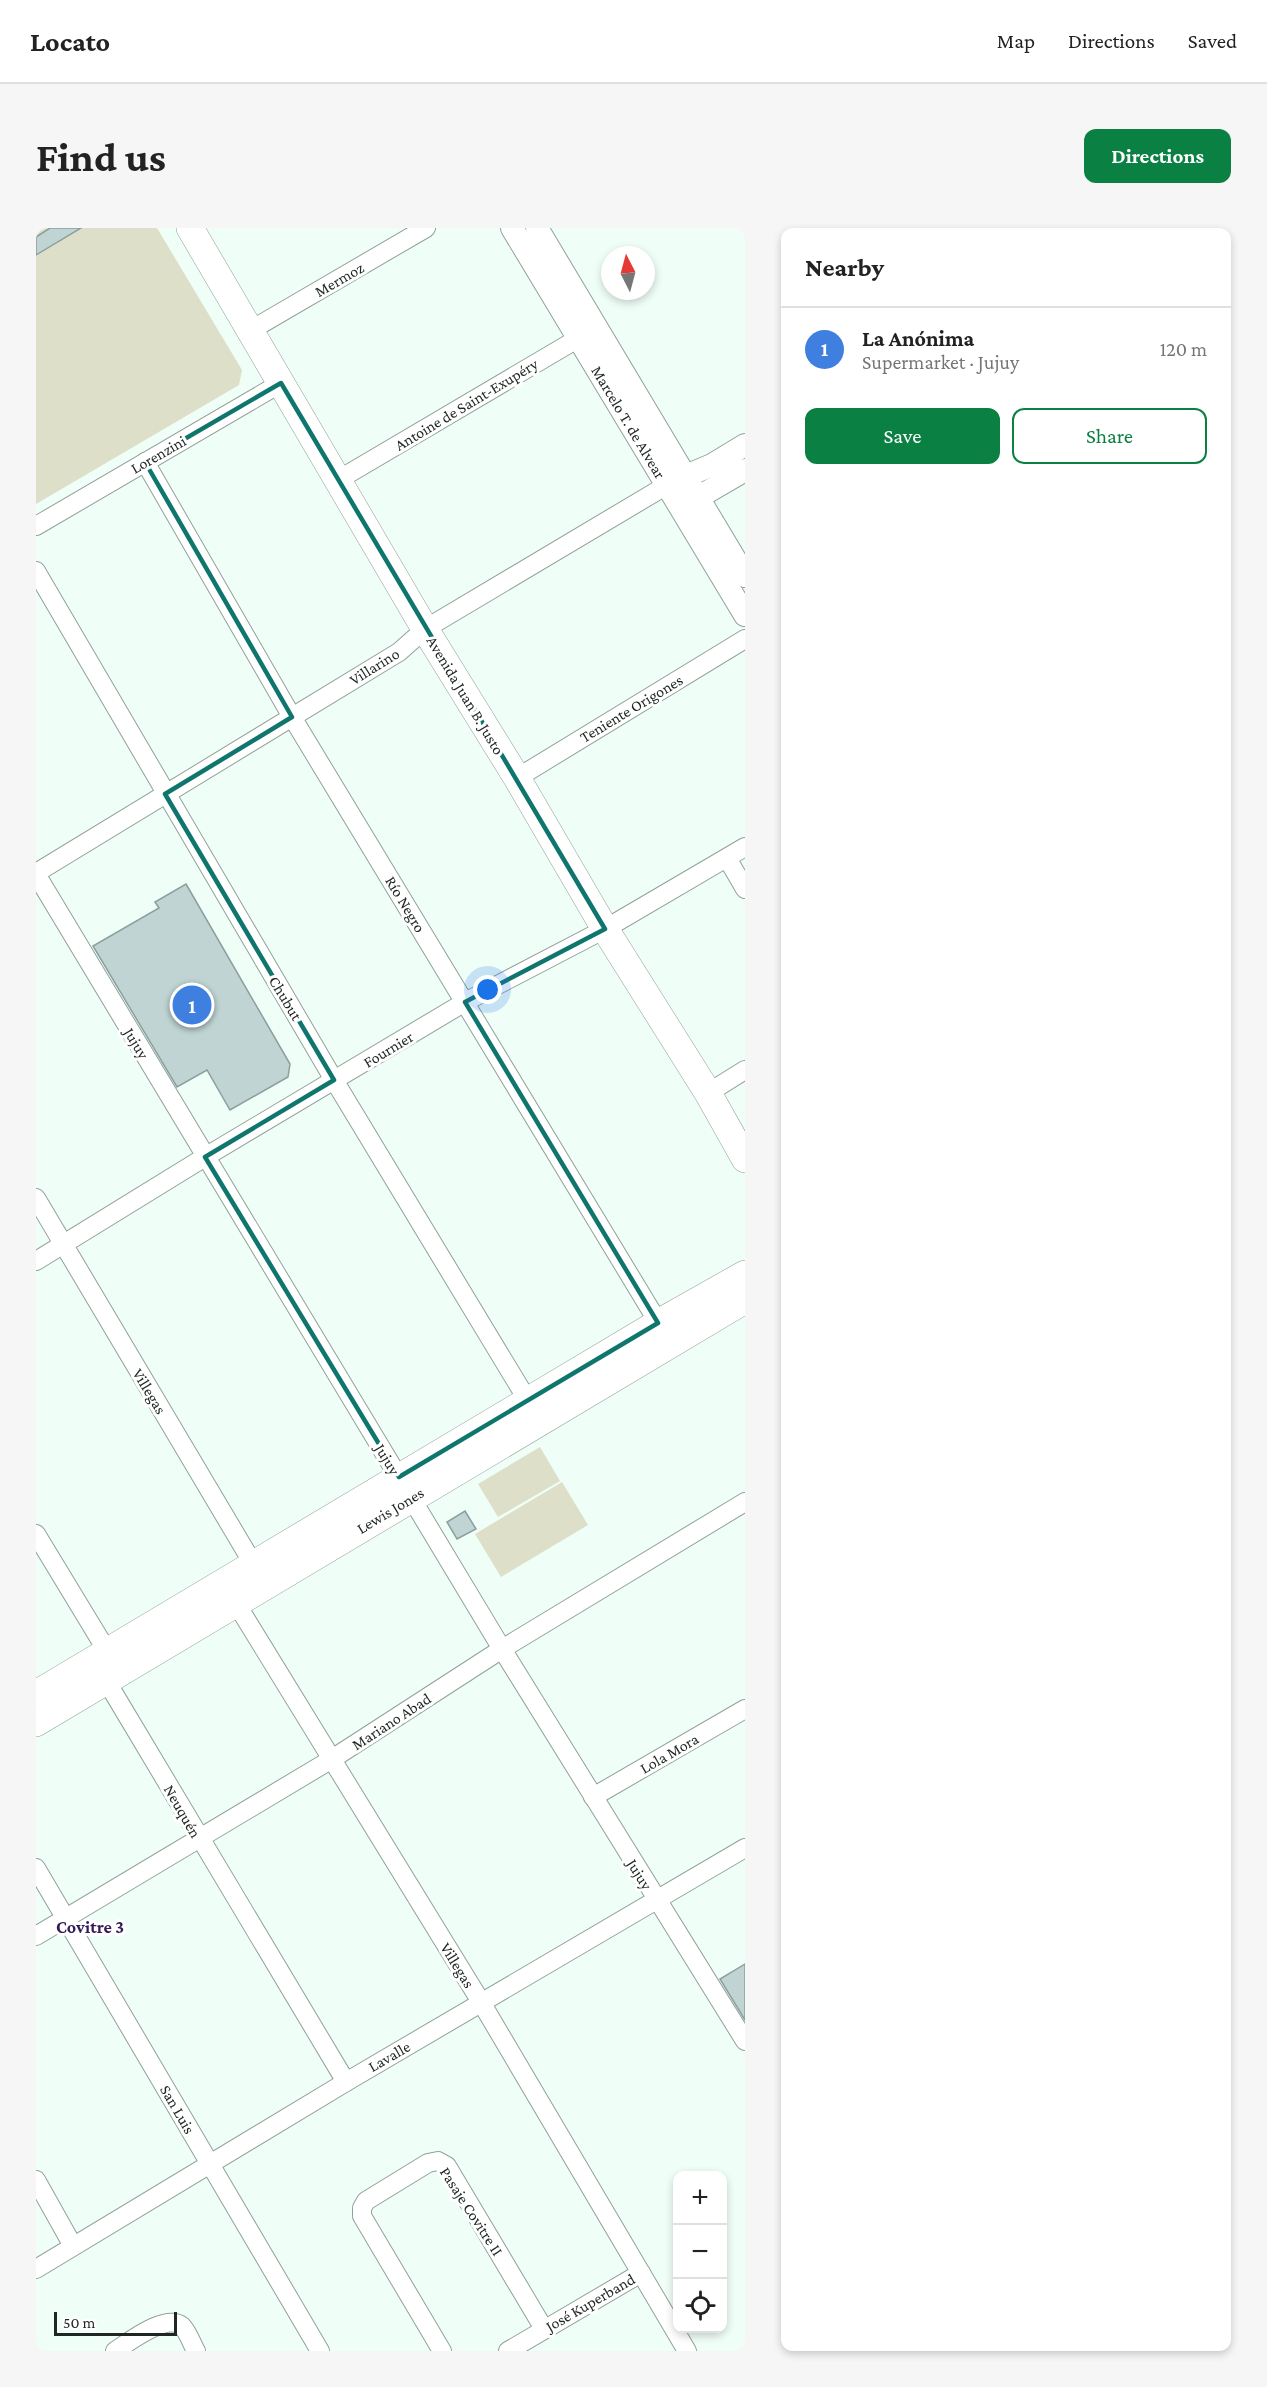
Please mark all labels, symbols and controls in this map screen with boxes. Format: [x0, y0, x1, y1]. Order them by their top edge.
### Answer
text: Locato [30, 26, 110, 57]
text: Map [997, 29, 1035, 53]
text: Directions [1068, 29, 1155, 53]
text: Saved [1188, 29, 1237, 53]
button: Directions [1084, 129, 1231, 183]
text: Find us [36, 133, 166, 180]
north arrow [601, 246, 655, 300]
text: Nearby [805, 253, 884, 282]
street label: Mermoz [312, 259, 367, 300]
text: La Anónima [862, 326, 974, 351]
text: 1 [821, 338, 828, 360]
text: 120 m [1160, 338, 1207, 360]
text: Supermarket · Jujuy [862, 351, 1019, 373]
street label: Antoine de Saint-Exupéry [392, 355, 542, 455]
street label: Marcelo T. de Alvear [588, 363, 669, 482]
button: Save [805, 408, 1000, 464]
button: Share [1012, 408, 1207, 464]
street label: Lorenzini [128, 432, 189, 477]
street label: Avenida Juan B. Justo [423, 633, 508, 758]
street label: Villarino [346, 645, 402, 688]
street label: Teniente Origones [577, 671, 686, 747]
street label: Río Negro [381, 873, 429, 936]
street label: Chubut [266, 973, 306, 1024]
your location [473, 975, 502, 1004]
pin: 1 [172, 982, 212, 1028]
street label: Jujuy [119, 1023, 153, 1063]
street label: Fournier [360, 1028, 417, 1071]
street label: Villegas [129, 1366, 170, 1418]
street label: Jujuy [370, 1439, 404, 1479]
street label: Lewis Jones [354, 1484, 427, 1538]
street label: Mariano Abad [349, 1689, 434, 1753]
street label: Lola Mora [637, 1730, 702, 1777]
street label: Neuquén [160, 1782, 205, 1842]
street label: Jujuy [622, 1854, 656, 1894]
district label: Covitre 3 [56, 1917, 124, 1937]
street label: Villegas [436, 1940, 478, 1991]
street label: Lavalle [365, 2038, 413, 2075]
street label: San Luis [157, 2082, 198, 2137]
street label: Pasaje Covitre II [436, 2164, 507, 2259]
map controls [673, 2171, 727, 2333]
button: + [673, 2171, 727, 2225]
button: − [673, 2225, 727, 2279]
street label: José Kuperband [541, 2270, 639, 2337]
button: locate [673, 2279, 727, 2333]
scale bar [54, 2309, 177, 2336]
text: 50 m [63, 2314, 95, 2331]

